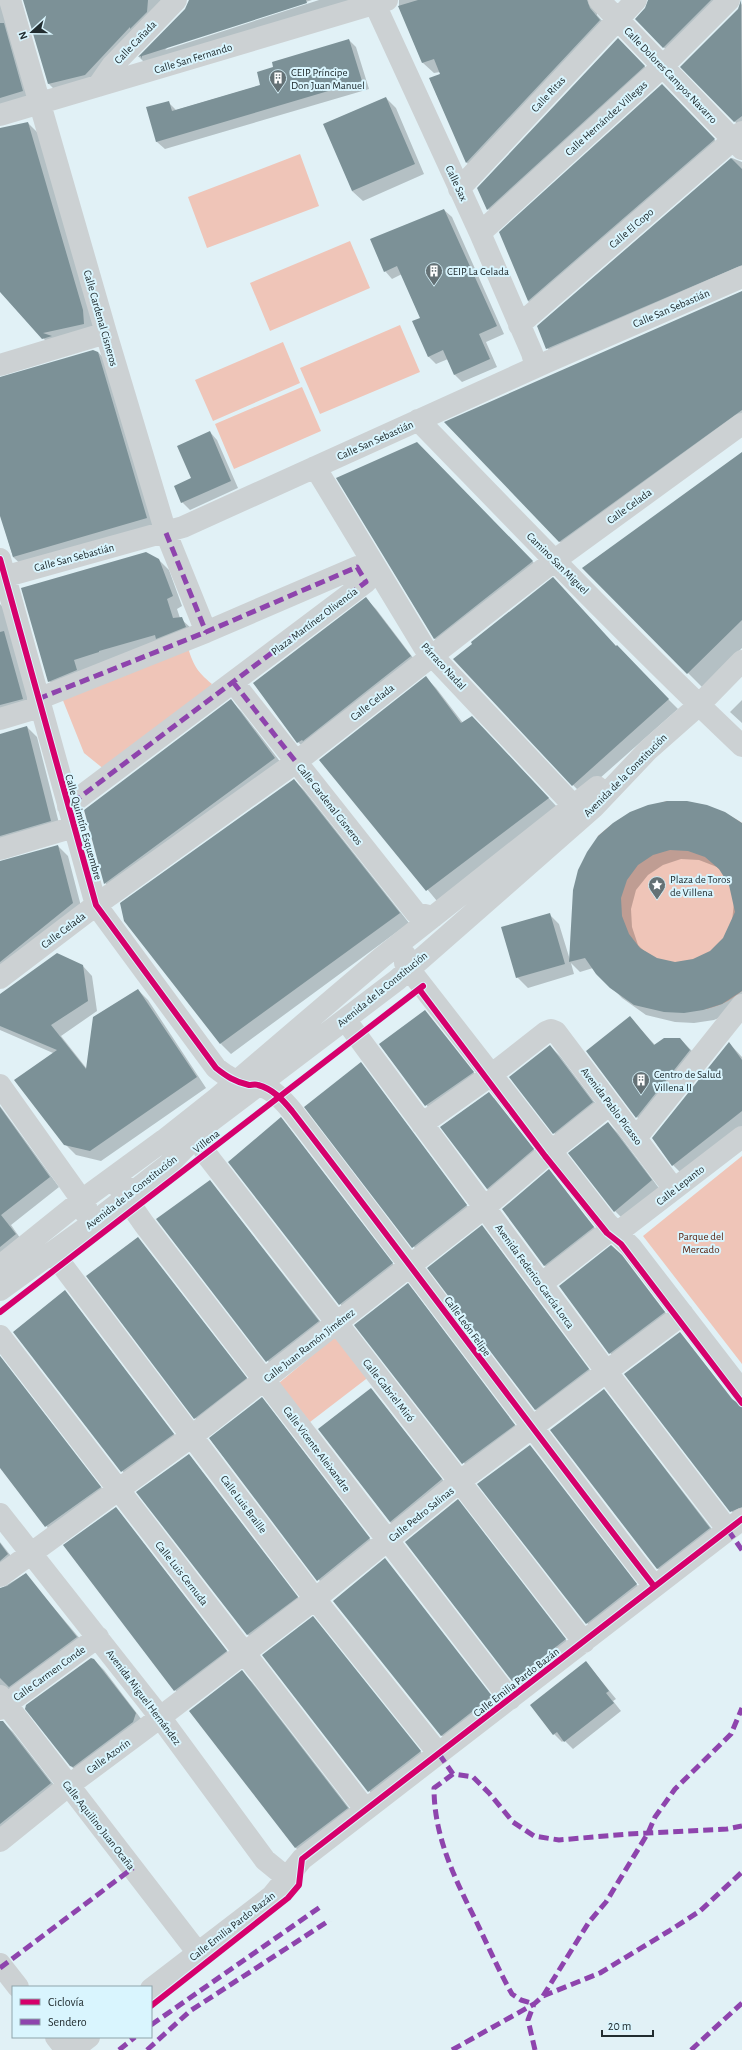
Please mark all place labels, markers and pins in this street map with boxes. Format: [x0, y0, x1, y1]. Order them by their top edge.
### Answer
place label: CEIP Príncipe Don Juan Manuel [291, 67, 365, 91]
building icon: CEIP Príncipe Don Juan Manuel [268, 68, 288, 93]
building icon: CEIP La Celada [424, 261, 444, 286]
place label: CEIP La Celada [447, 266, 509, 277]
place label: Plaza de Toros de Villena [670, 874, 731, 898]
place icon: Plaza de Toros de Villena [647, 875, 667, 900]
place label: Centro de Salud Villena II [654, 1069, 721, 1093]
building icon: Centro de Salud Villena II [631, 1070, 651, 1095]

